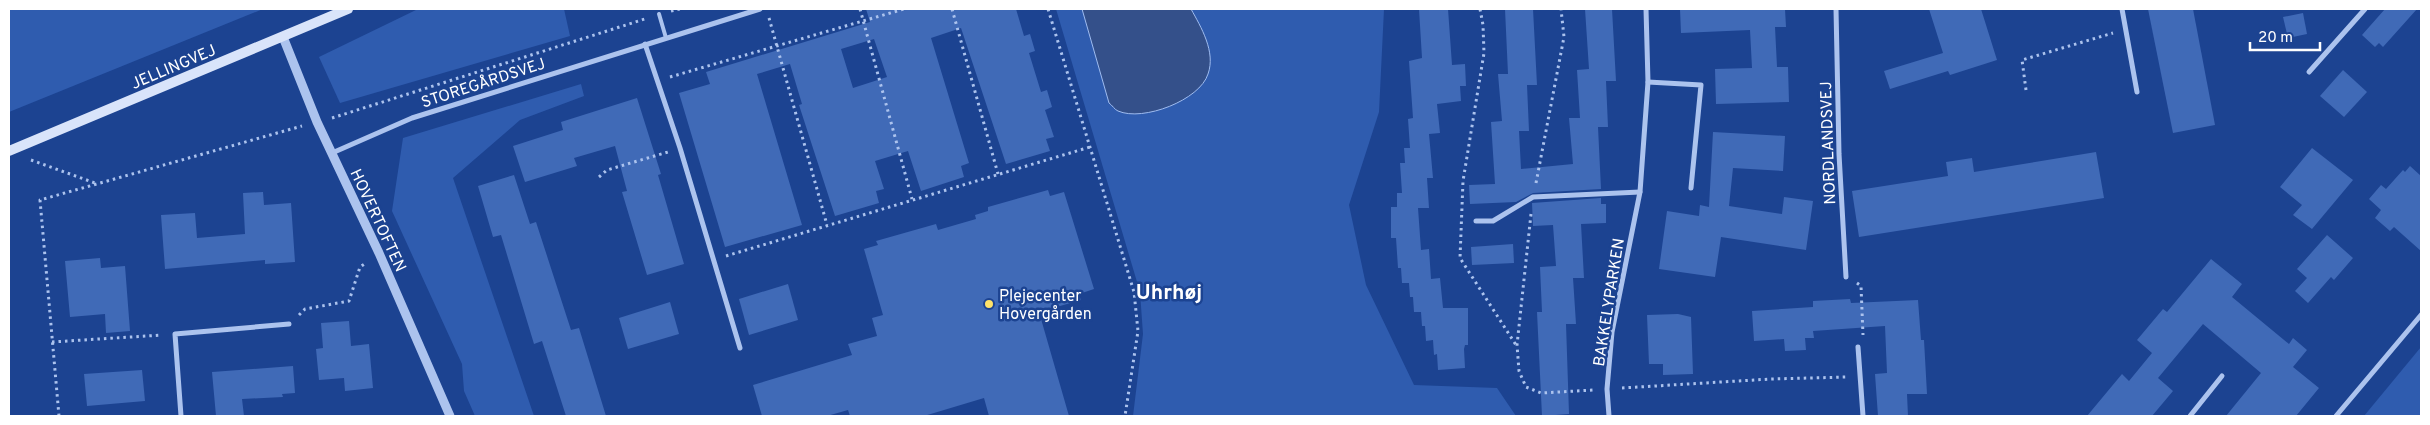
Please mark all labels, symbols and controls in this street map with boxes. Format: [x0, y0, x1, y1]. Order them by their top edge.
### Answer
scale bar [2250, 20, 2320, 52]
text: 20 m [2258, 29, 2293, 48]
street label: JELLINGVEJ [128, 41, 219, 95]
street label: STOREGÅRDSVEJ [419, 53, 548, 113]
street label: NORDLANDSVEJ [1817, 81, 1841, 205]
street label: HOVERTOFTEN [345, 166, 410, 276]
street label: BAKKELYPARKEN [1590, 237, 1630, 368]
district label: Uhrhøj [1136, 280, 1202, 307]
place label: Plejecenter Hovergården [999, 287, 1092, 325]
marker: Plejecenter Hovergården [983, 298, 995, 310]

